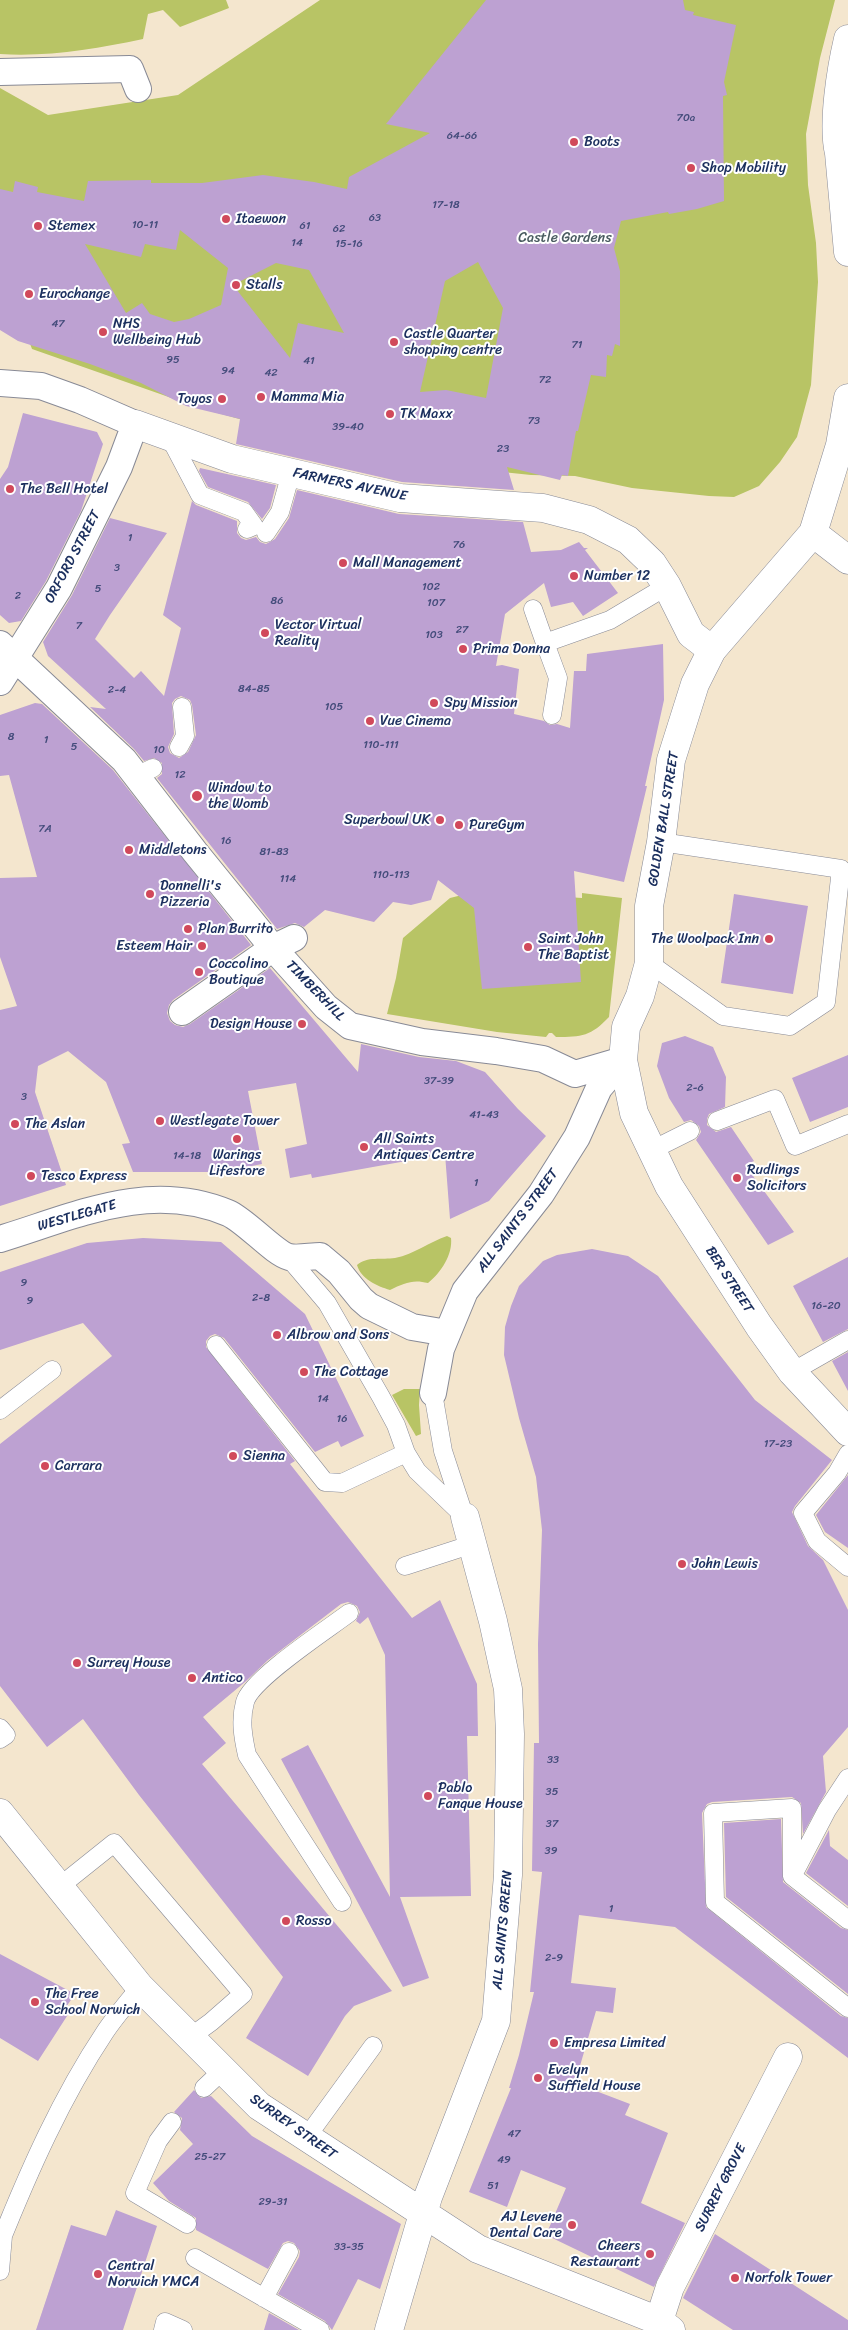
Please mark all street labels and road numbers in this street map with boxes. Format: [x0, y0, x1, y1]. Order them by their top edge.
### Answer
street label: FARMERS AVENUE [292, 465, 408, 505]
street label: ORFORD STREET [42, 508, 104, 606]
street label: GOLDEN BALL STREET [645, 750, 683, 888]
street label: TIMBERHILL [282, 957, 348, 1025]
street label: ALL SAINTS STREET [474, 1166, 562, 1276]
street label: WESTLEGATE [36, 1197, 118, 1235]
street label: BER STREET [701, 1244, 757, 1316]
street label: ALL SAINTS GREEN [489, 1870, 517, 1990]
street label: SURREY STREET [246, 2091, 340, 2163]
street label: SURREY GROVE [692, 2141, 750, 2235]

